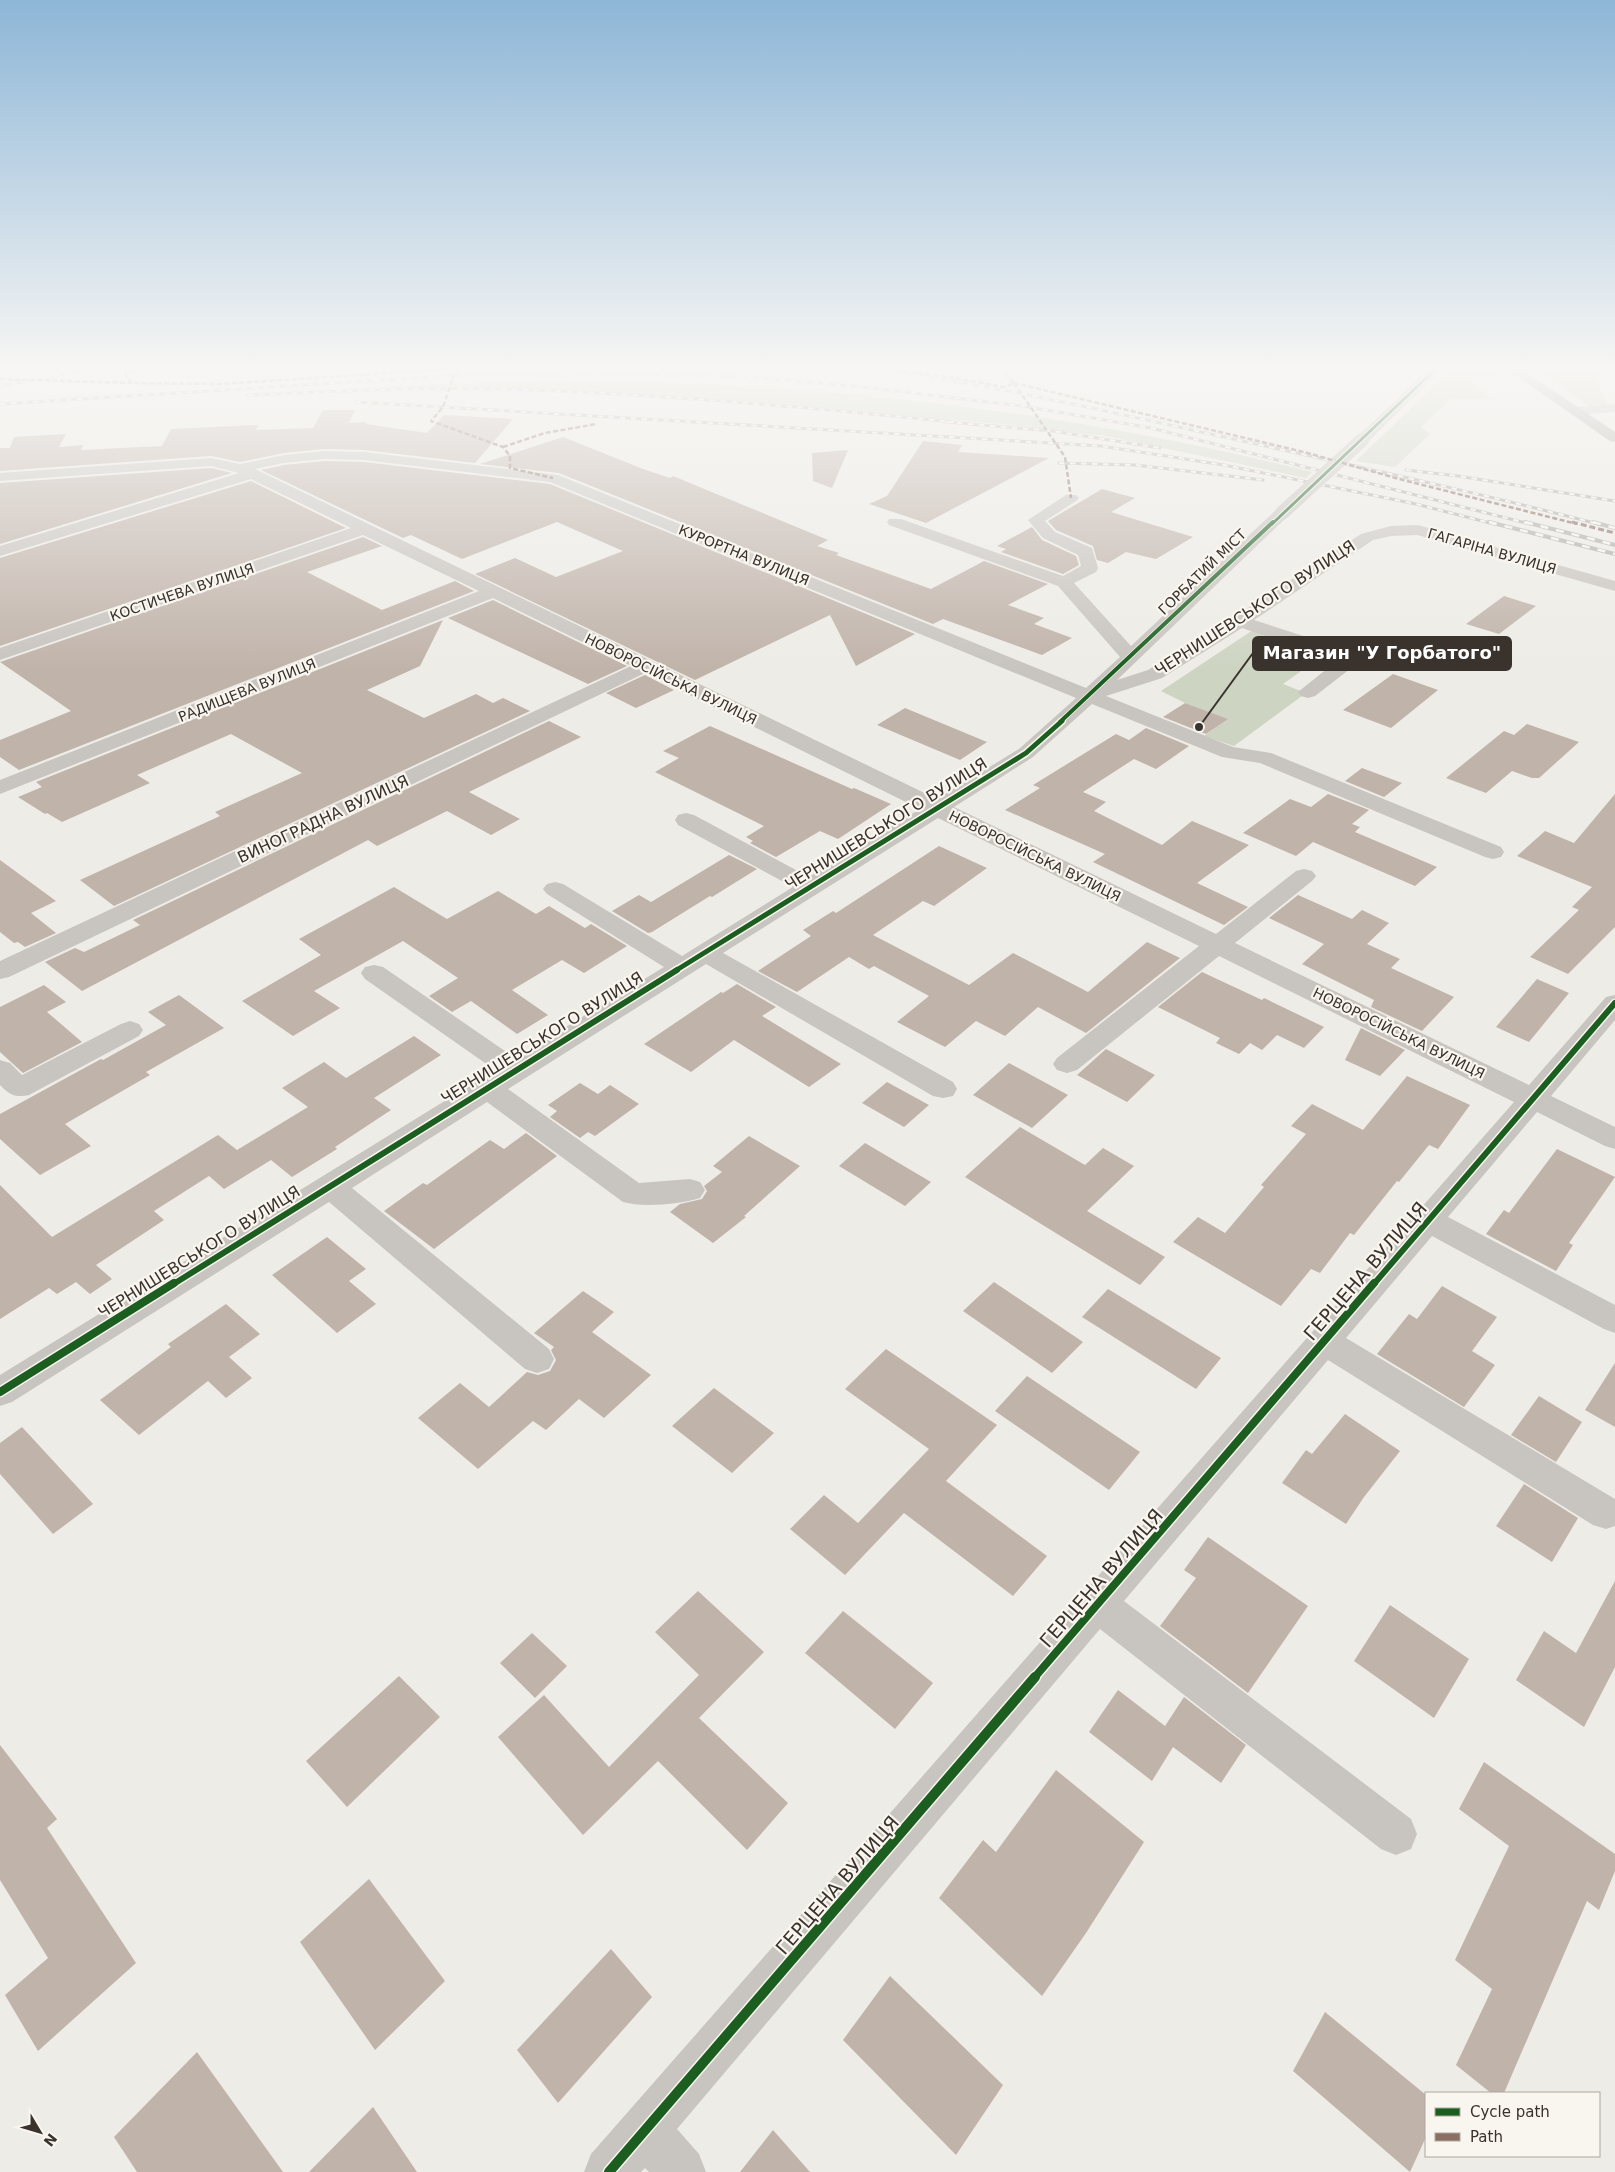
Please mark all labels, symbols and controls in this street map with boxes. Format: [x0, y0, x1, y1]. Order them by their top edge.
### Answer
street label: КУРОРТНА ВУЛИЦЯ [676, 522, 812, 588]
street label: ГОРБАТИЙ МІСТ [1154, 525, 1249, 618]
street label: ГАГАРІНА ВУЛИЦЯ [1426, 525, 1558, 577]
street label: ЧЕРНИШЕВСЬКОГО ВУЛИЦЯ [1151, 536, 1359, 680]
street label: КОСТИЧЕВА ВУЛИЦЯ [108, 560, 256, 624]
street label: НОВОРОСІЙСЬКА ВУЛИЦЯ [583, 629, 760, 728]
callout: Магазин "У Горбатого" [1253, 637, 1511, 670]
text: Магазин "У Горбатого" [1263, 642, 1501, 663]
street label: РАДИЩЕВА ВУЛИЦЯ [176, 655, 318, 725]
street label: ЧЕРНИШЕВСЬКОГО ВУЛИЦЯ [781, 754, 991, 894]
street label: ВИНОГРАДНА ВУЛИЦЯ [234, 771, 412, 867]
street label: НОВОРОСІЙСЬКА ВУЛИЦЯ [947, 806, 1124, 905]
street label: ЧЕРНИШЕВСЬКОГО ВУЛИЦЯ [437, 968, 647, 1108]
street label: НОВОРОСІЙСЬКА ВУЛИЦЯ [1311, 983, 1488, 1082]
street label: ЧЕРНИШЕВСЬКОГО ВУЛИЦЯ [94, 1182, 304, 1322]
street label: ГЕРЦЕНА ВУЛИЦЯ [1299, 1197, 1431, 1345]
street label: ГЕРЦЕНА ВУЛИЦЯ [1035, 1504, 1167, 1652]
street label: ГЕРЦЕНА ВУЛИЦЯ [771, 1811, 903, 1959]
legend [1425, 2092, 1600, 2157]
text: Cycle path [1470, 2103, 1550, 2121]
north arrow [15, 2107, 65, 2157]
text: Path [1470, 2128, 1503, 2146]
text: N [40, 2130, 60, 2150]

